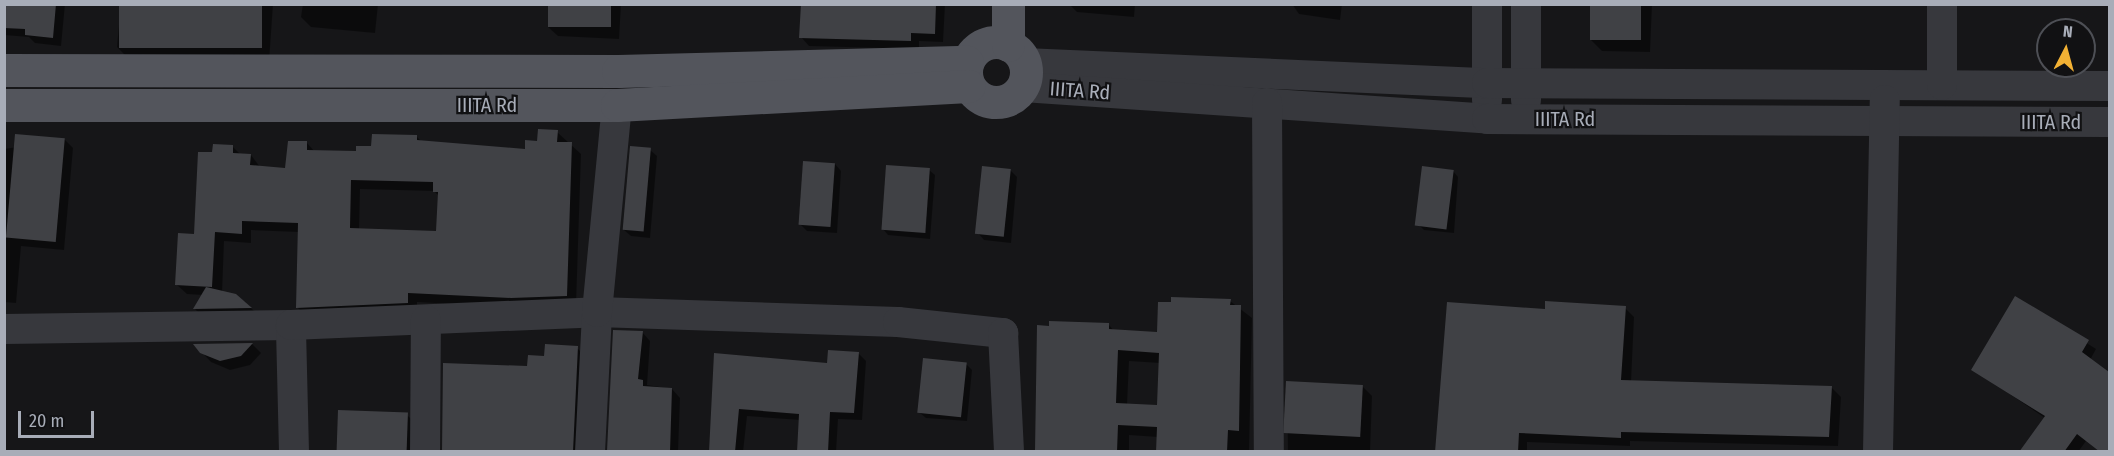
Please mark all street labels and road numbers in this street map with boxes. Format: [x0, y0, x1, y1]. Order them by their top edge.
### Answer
street label: IIITA Rd [1049, 77, 1111, 105]
street label: IIITA Rd [457, 93, 517, 117]
street label: IIITA Rd [1535, 107, 1595, 131]
street label: IIITA Rd [2021, 110, 2081, 134]

